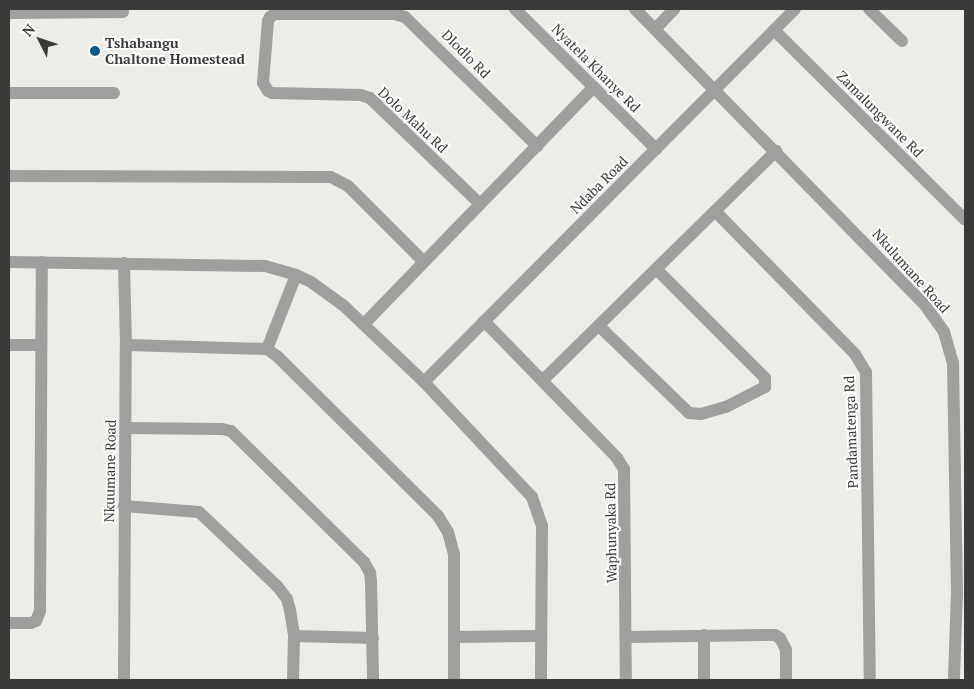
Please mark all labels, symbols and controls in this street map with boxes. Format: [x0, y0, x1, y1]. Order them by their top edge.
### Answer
north arrow [15, 15, 65, 65]
text: N [18, 20, 39, 40]
street label: Nyatela Khanye Rd [548, 20, 644, 116]
street label: Dlodlo Rd [438, 26, 494, 82]
place label: Tshabangu Chaltone Homestead [105, 35, 245, 68]
marker: Tshabangu Chaltone Homestead [89, 45, 101, 57]
street label: Zamalungwane Rd [833, 67, 927, 161]
street label: Dolo Mahu Rd [375, 84, 451, 156]
street label: Ndaba Road [567, 153, 631, 217]
street label: Nkulumane Road [869, 226, 953, 316]
street label: Pandamatenga Rd [841, 375, 861, 489]
street label: Nkuumane Road [101, 420, 119, 522]
street label: Waphunyaka Rd [602, 483, 620, 583]

